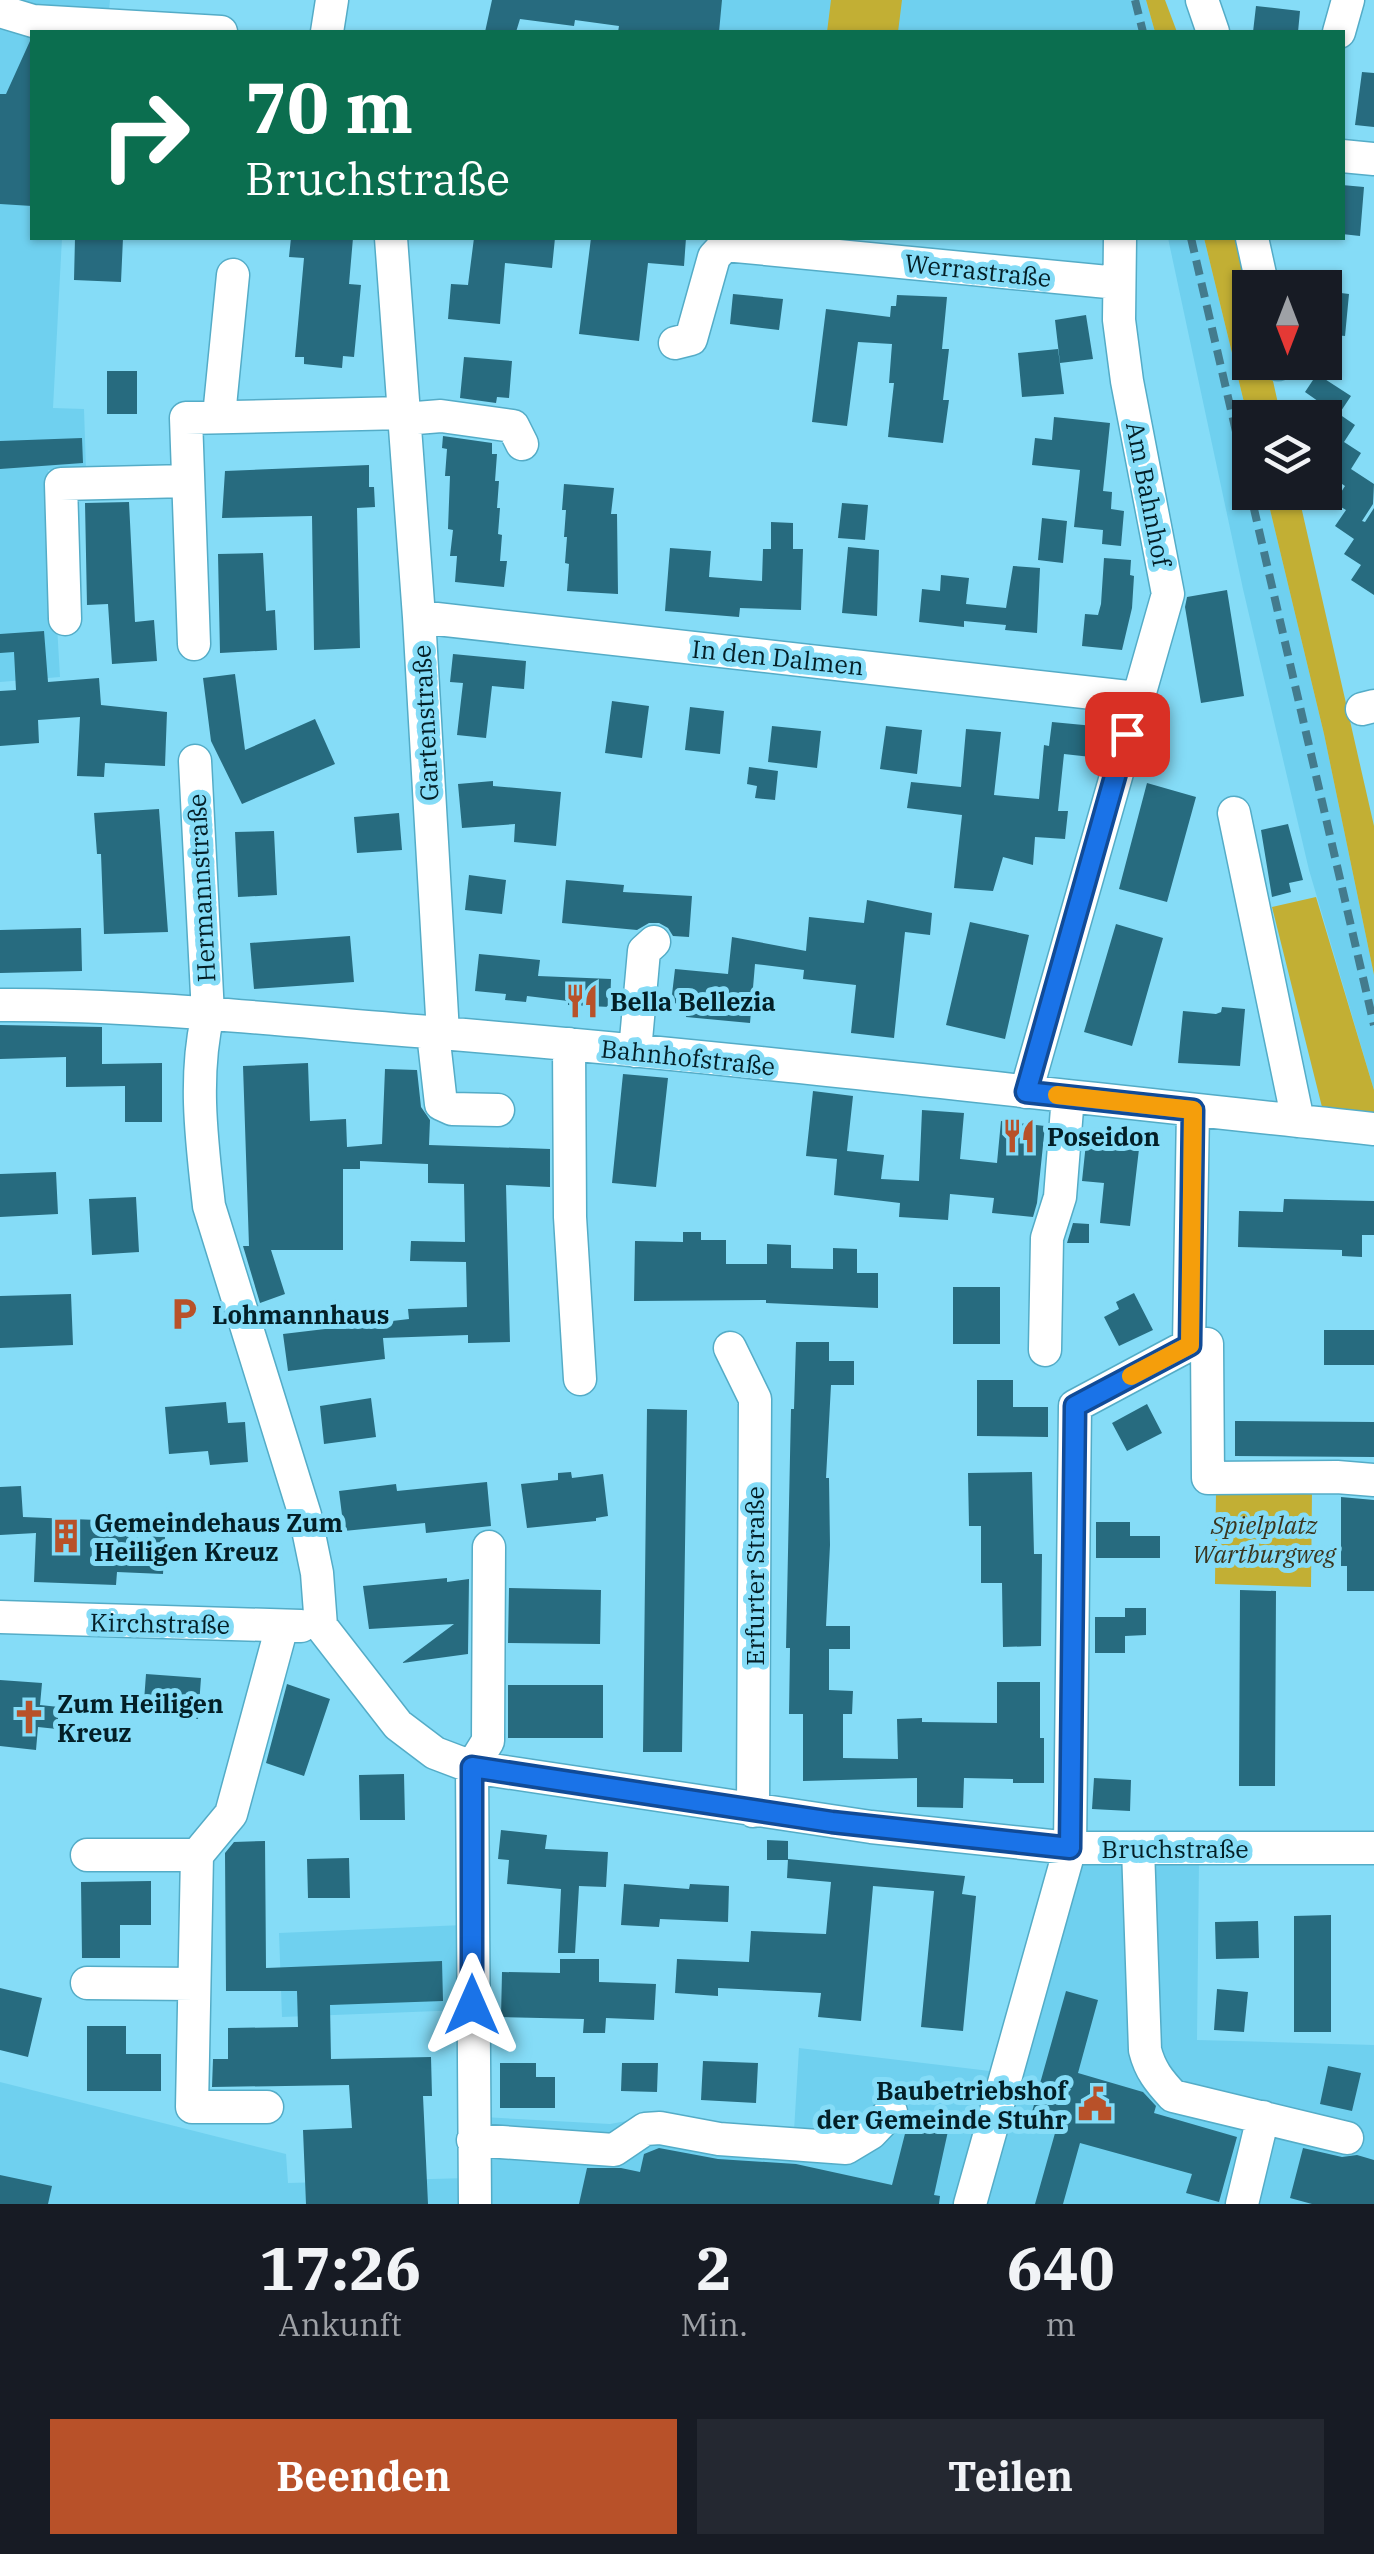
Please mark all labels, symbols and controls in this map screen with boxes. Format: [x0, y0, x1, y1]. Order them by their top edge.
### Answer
text: 70 m [245, 61, 413, 152]
icon: right [80, 70, 210, 200]
text: Bruchstraße [245, 149, 510, 207]
street label: Werrastraße [903, 246, 1053, 294]
north arrow [1232, 270, 1342, 380]
map controls [1232, 270, 1342, 510]
button: layers [1232, 400, 1342, 510]
street label: Am Bahnhof [1119, 419, 1179, 571]
street label: In den Dalmen [690, 632, 866, 682]
street label: Gartenstraße [404, 644, 446, 802]
pin [1085, 692, 1170, 777]
icon: arrive [1100, 707, 1155, 762]
street label: Hermannstraße [180, 793, 222, 983]
restaurant icon: Bella Bellezia [563, 982, 601, 1020]
place label: Bella Bellezia [610, 985, 776, 1018]
street label: Bahnhofstraße [599, 1031, 777, 1083]
restaurant icon: Poseidon [1000, 1117, 1038, 1155]
place label: Poseidon [1047, 1120, 1160, 1153]
parking icon: Lohmannhaus [165, 1295, 203, 1333]
place label: Lohmannhaus [212, 1298, 389, 1331]
street label: Erfurter Straße [738, 1486, 771, 1666]
place label: Gemeindehaus Zum Heiligen Kreuz [94, 1506, 343, 1568]
park label: Spielplatz Wartburgweg [1192, 1508, 1337, 1570]
building icon: Gemeindehaus Zum Heiligen Kreuz [47, 1517, 85, 1555]
street label: Kirchstraße [90, 1605, 230, 1641]
place label: Zum Heiligen Kreuz [57, 1687, 224, 1749]
church icon: Zum Heiligen Kreuz [10, 1698, 48, 1736]
street label: Bruchstraße [1101, 1832, 1249, 1865]
position arrow [420, 1953, 524, 2057]
place label: Baubetriebshof der Gemeinde Stuhr [816, 2074, 1069, 2136]
public building icon: Baubetriebshof der Gemeinde Stuhr [1076, 2085, 1114, 2123]
text: 17:26 [259, 2228, 421, 2307]
text: 2 [696, 2228, 732, 2307]
text: 640 [1007, 2228, 1115, 2307]
text: Ankunft [279, 2303, 402, 2345]
text: Min. [680, 2303, 748, 2345]
text: m [1046, 2303, 1076, 2345]
button: Beenden [50, 2419, 677, 2534]
button: Teilen [697, 2419, 1324, 2534]

